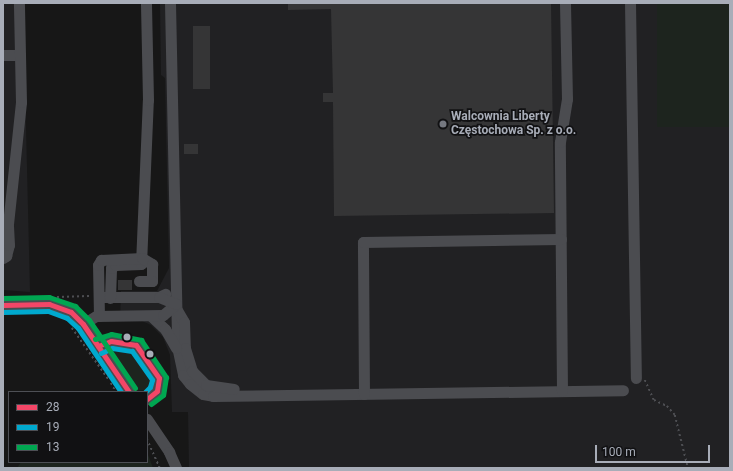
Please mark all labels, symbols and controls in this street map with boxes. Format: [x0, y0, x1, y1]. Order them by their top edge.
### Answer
place label: Walcownia Liberty Częstochowa Sp. z o.o. [451, 110, 576, 138]
marker: Walcownia Liberty Częstochowa Sp. z o.o. [438, 119, 448, 129]
unlabelled marker [122, 332, 132, 342]
unlabelled marker [145, 349, 155, 359]
legend [8, 391, 148, 463]
text: 28 [46, 400, 60, 414]
text: 19 [46, 420, 60, 434]
scale bar [597, 437, 712, 463]
text: 13 [46, 440, 60, 454]
text: 100 m [602, 445, 636, 459]

